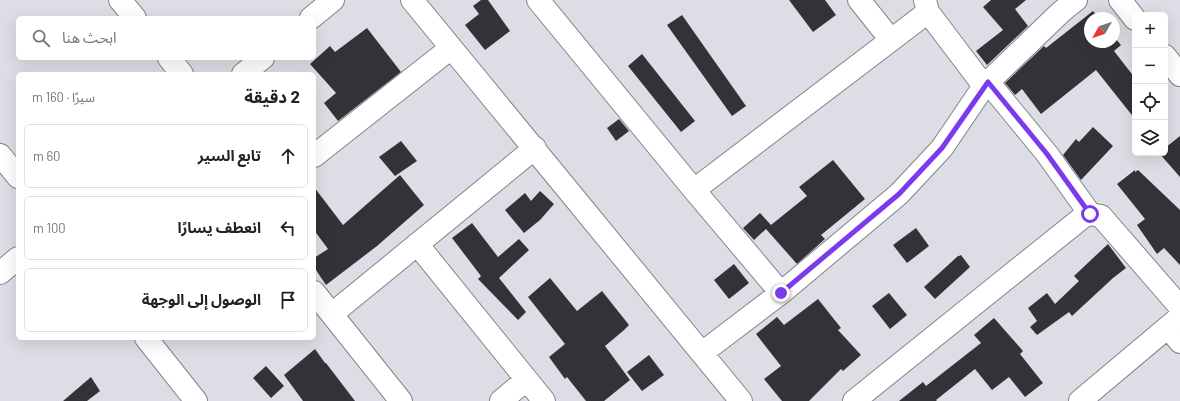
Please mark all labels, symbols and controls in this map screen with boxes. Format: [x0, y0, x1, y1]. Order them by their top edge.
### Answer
north arrow [1084, 12, 1120, 48]
map controls [1132, 12, 1168, 156]
button: + [1132, 12, 1168, 48]
search box [16, 16, 316, 60]
icon: search [30, 27, 52, 49]
text: ابحث هنا [62, 28, 117, 46]
button: − [1132, 48, 1168, 84]
button: locate [1132, 84, 1168, 120]
text: 2 دقيقة [244, 86, 300, 106]
text: سيرًا · 160 m [32, 89, 95, 105]
button: layers [1132, 120, 1168, 156]
icon: ahead [277, 145, 299, 167]
text: تابع السير [198, 146, 261, 164]
text: 60 m [33, 148, 60, 164]
route start [1081, 205, 1099, 223]
icon: left [277, 217, 299, 239]
text: انعطف يسارًا [177, 218, 261, 236]
text: 100 m [33, 220, 66, 236]
route end [772, 284, 790, 302]
icon: arrive [277, 289, 299, 311]
text: الوصول إلى الوجهة [142, 290, 261, 308]

